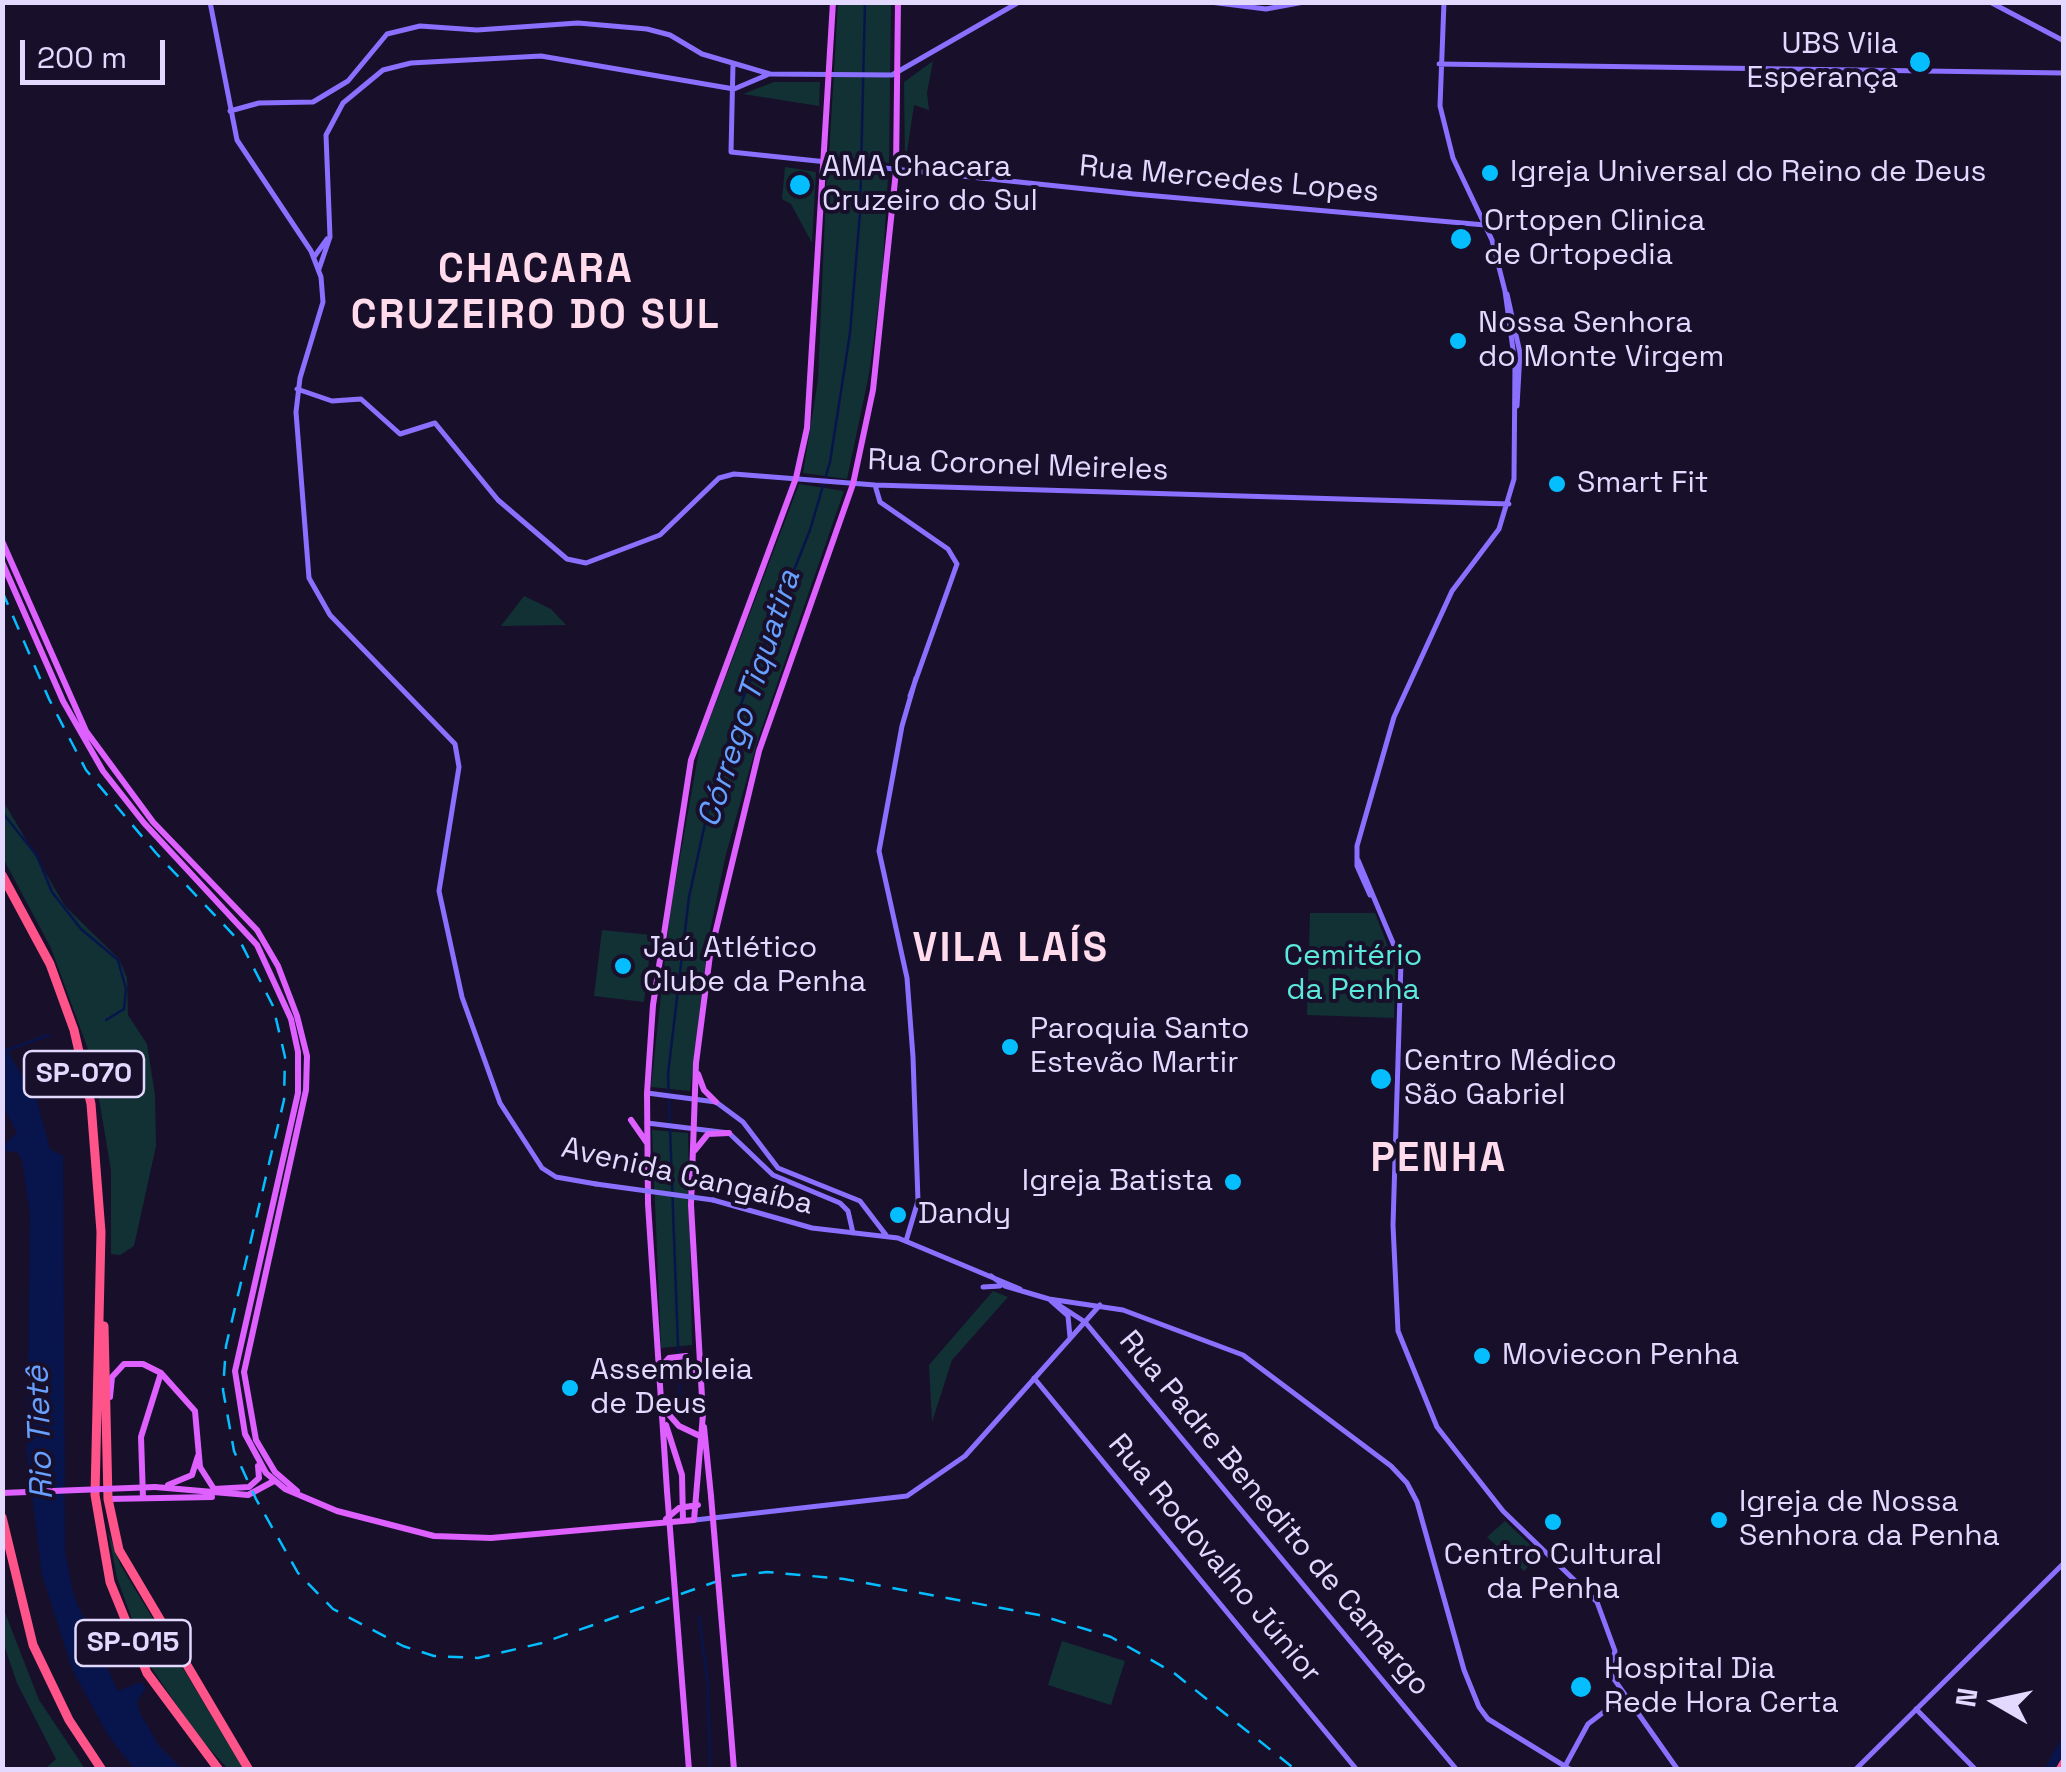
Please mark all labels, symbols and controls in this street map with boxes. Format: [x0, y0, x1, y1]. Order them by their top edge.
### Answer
scale bar [25, 20, 170, 82]
place label: UBS Vila Esperança [1747, 27, 1898, 98]
text: 200 m [37, 38, 127, 77]
marker: UBS Vila Esperança [1907, 49, 1933, 75]
street label: Rua Mercedes Lopes [1078, 149, 1380, 211]
place label: AMA Chacara Cruzeiro do Sul [822, 150, 1038, 220]
place label: Igreja Universal do Reino de Deus [1510, 155, 1986, 191]
marker: Igreja Universal do Reino de Deus [1479, 162, 1501, 184]
marker: AMA Chacara Cruzeiro do Sul [787, 172, 813, 198]
place label: Ortopen Clinica de Ortopedia [1484, 204, 1705, 274]
marker: Ortopen Clinica de Ortopedia [1448, 226, 1474, 252]
district label: CHACARA CRUZEIRO DO SUL [351, 247, 721, 341]
place label: Nossa Senhora do Monte Virgem [1478, 306, 1724, 376]
marker: Nossa Senhora do Monte Virgem [1447, 330, 1469, 352]
street label: Rua Coronel Meireles [867, 443, 1169, 489]
place label: Smart Fit [1577, 466, 1709, 502]
marker: Smart Fit [1546, 473, 1568, 495]
water label: Córrego Tiquatira [690, 566, 810, 832]
district label: VILA LAÍS [913, 926, 1109, 974]
place label: Jaú Atlético Clube da Penha [643, 931, 866, 1002]
park label: Cemitério da Penha [1284, 939, 1422, 1010]
marker: Jaú Atlético Clube da Penha [612, 955, 634, 977]
place label: Paroquia Santo Estevão Martir [1030, 1012, 1250, 1082]
marker: Paroquia Santo Estevão Martir [999, 1036, 1021, 1058]
place label: Centro Médico São Gabriel [1404, 1044, 1617, 1114]
road number: SP-070 [24, 1051, 144, 1097]
marker: Centro Médico São Gabriel [1368, 1066, 1394, 1092]
street label: Avenida Cangaíba [558, 1131, 816, 1223]
district label: PENHA [1370, 1136, 1508, 1184]
place label: Igreja Batista [1022, 1164, 1213, 1200]
marker: Igreja Batista [1222, 1171, 1244, 1193]
place label: Dandy [918, 1197, 1011, 1233]
marker: Dandy [887, 1204, 909, 1226]
street label: Rua Padre Benedito de Camargo [1111, 1324, 1437, 1704]
place label: Moviecon Penha [1502, 1338, 1739, 1374]
marker: Moviecon Penha [1471, 1345, 1493, 1367]
place label: Assembleia de Deus [590, 1353, 753, 1424]
water label: Rio Tietê [19, 1365, 63, 1501]
marker: Assembleia de Deus [559, 1377, 581, 1399]
street label: Rua Rodovalho Júnior [1100, 1428, 1328, 1690]
place label: Igreja de Nossa Senhora da Penha [1739, 1485, 2000, 1556]
marker: Igreja de Nossa Senhora da Penha [1708, 1509, 1730, 1531]
marker: Centro Cultural da Penha [1542, 1511, 1564, 1533]
place label: Centro Cultural da Penha [1444, 1538, 1662, 1608]
road number: SP-015 [76, 1620, 190, 1666]
place label: Hospital Dia Rede Hora Certa [1604, 1652, 1839, 1722]
north arrow [1946, 1652, 2046, 1752]
marker: Hospital Dia Rede Hora Certa [1568, 1674, 1594, 1700]
text: N [1947, 1685, 1986, 1709]

